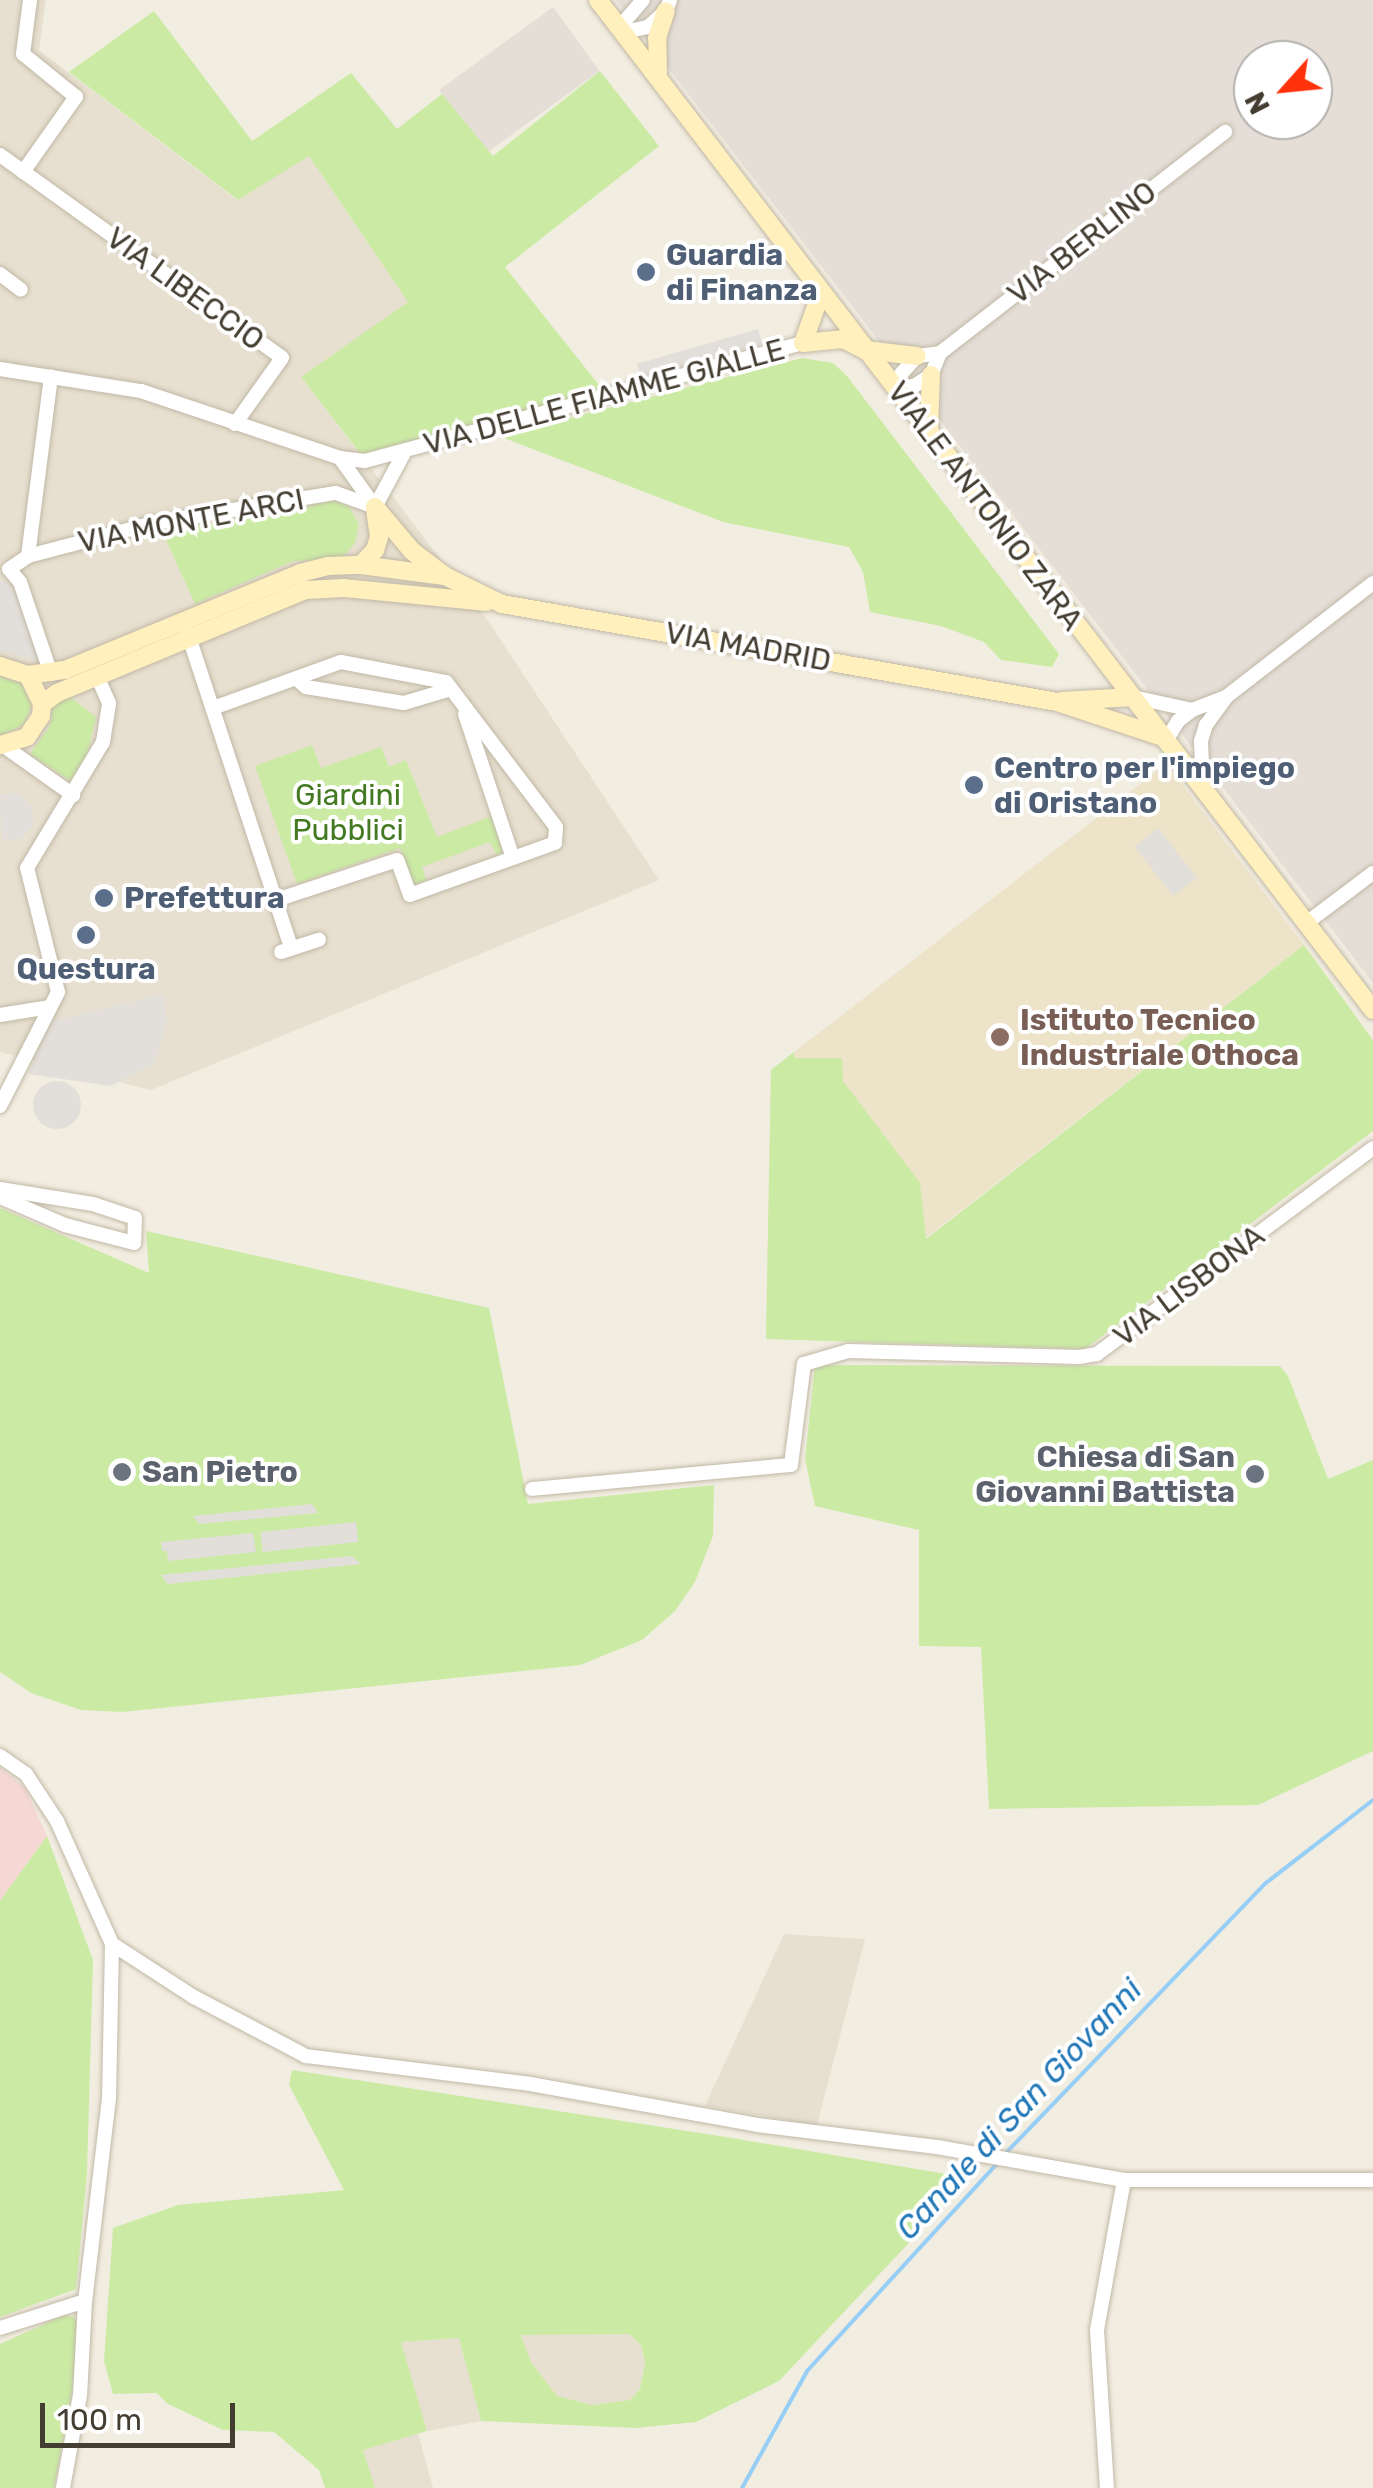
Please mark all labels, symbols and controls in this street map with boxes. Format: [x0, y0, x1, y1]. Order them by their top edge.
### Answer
north arrow [1233, 40, 1333, 140]
text: N [1238, 86, 1277, 119]
street label: VIA BERLINO [1000, 174, 1164, 312]
street label: VIA LIBECCIO [99, 220, 271, 358]
place label: Guardia di Finanza [666, 237, 818, 308]
marker: Guardia di Finanza [635, 261, 657, 283]
street label: VIA DELLE FIAMME GIALLE [419, 331, 789, 463]
street label: VIALE ANTONIO ZARA [879, 374, 1091, 638]
street label: VIA MONTE ARCI [74, 481, 308, 561]
street label: VIA MADRID [662, 615, 834, 679]
place label: Centro per l'impiego di Oristano [994, 750, 1296, 820]
marker: Centro per l'impiego di Oristano [963, 774, 985, 796]
park label: Giardini Pubblici [292, 777, 404, 848]
place label: Prefettura [124, 880, 285, 916]
marker: Prefettura [93, 887, 115, 909]
marker: Questura [75, 924, 97, 946]
place label: Questura [16, 951, 156, 987]
place label: Istituto Tecnico Industriale Othoca [1020, 1002, 1299, 1072]
marker: Istituto Tecnico Industriale Othoca [989, 1026, 1011, 1048]
street label: VIA LISBONA [1106, 1217, 1272, 1355]
place label: Chiesa di San Giovanni Battista [975, 1439, 1235, 1510]
place label: San Pietro [142, 1454, 298, 1490]
marker: San Pietro [111, 1461, 133, 1483]
marker: Chiesa di San Giovanni Battista [1244, 1463, 1266, 1485]
water label: Canale di San Giovanni [888, 1971, 1150, 2247]
scale bar [45, 2383, 240, 2445]
text: 100 m [57, 2402, 142, 2438]

